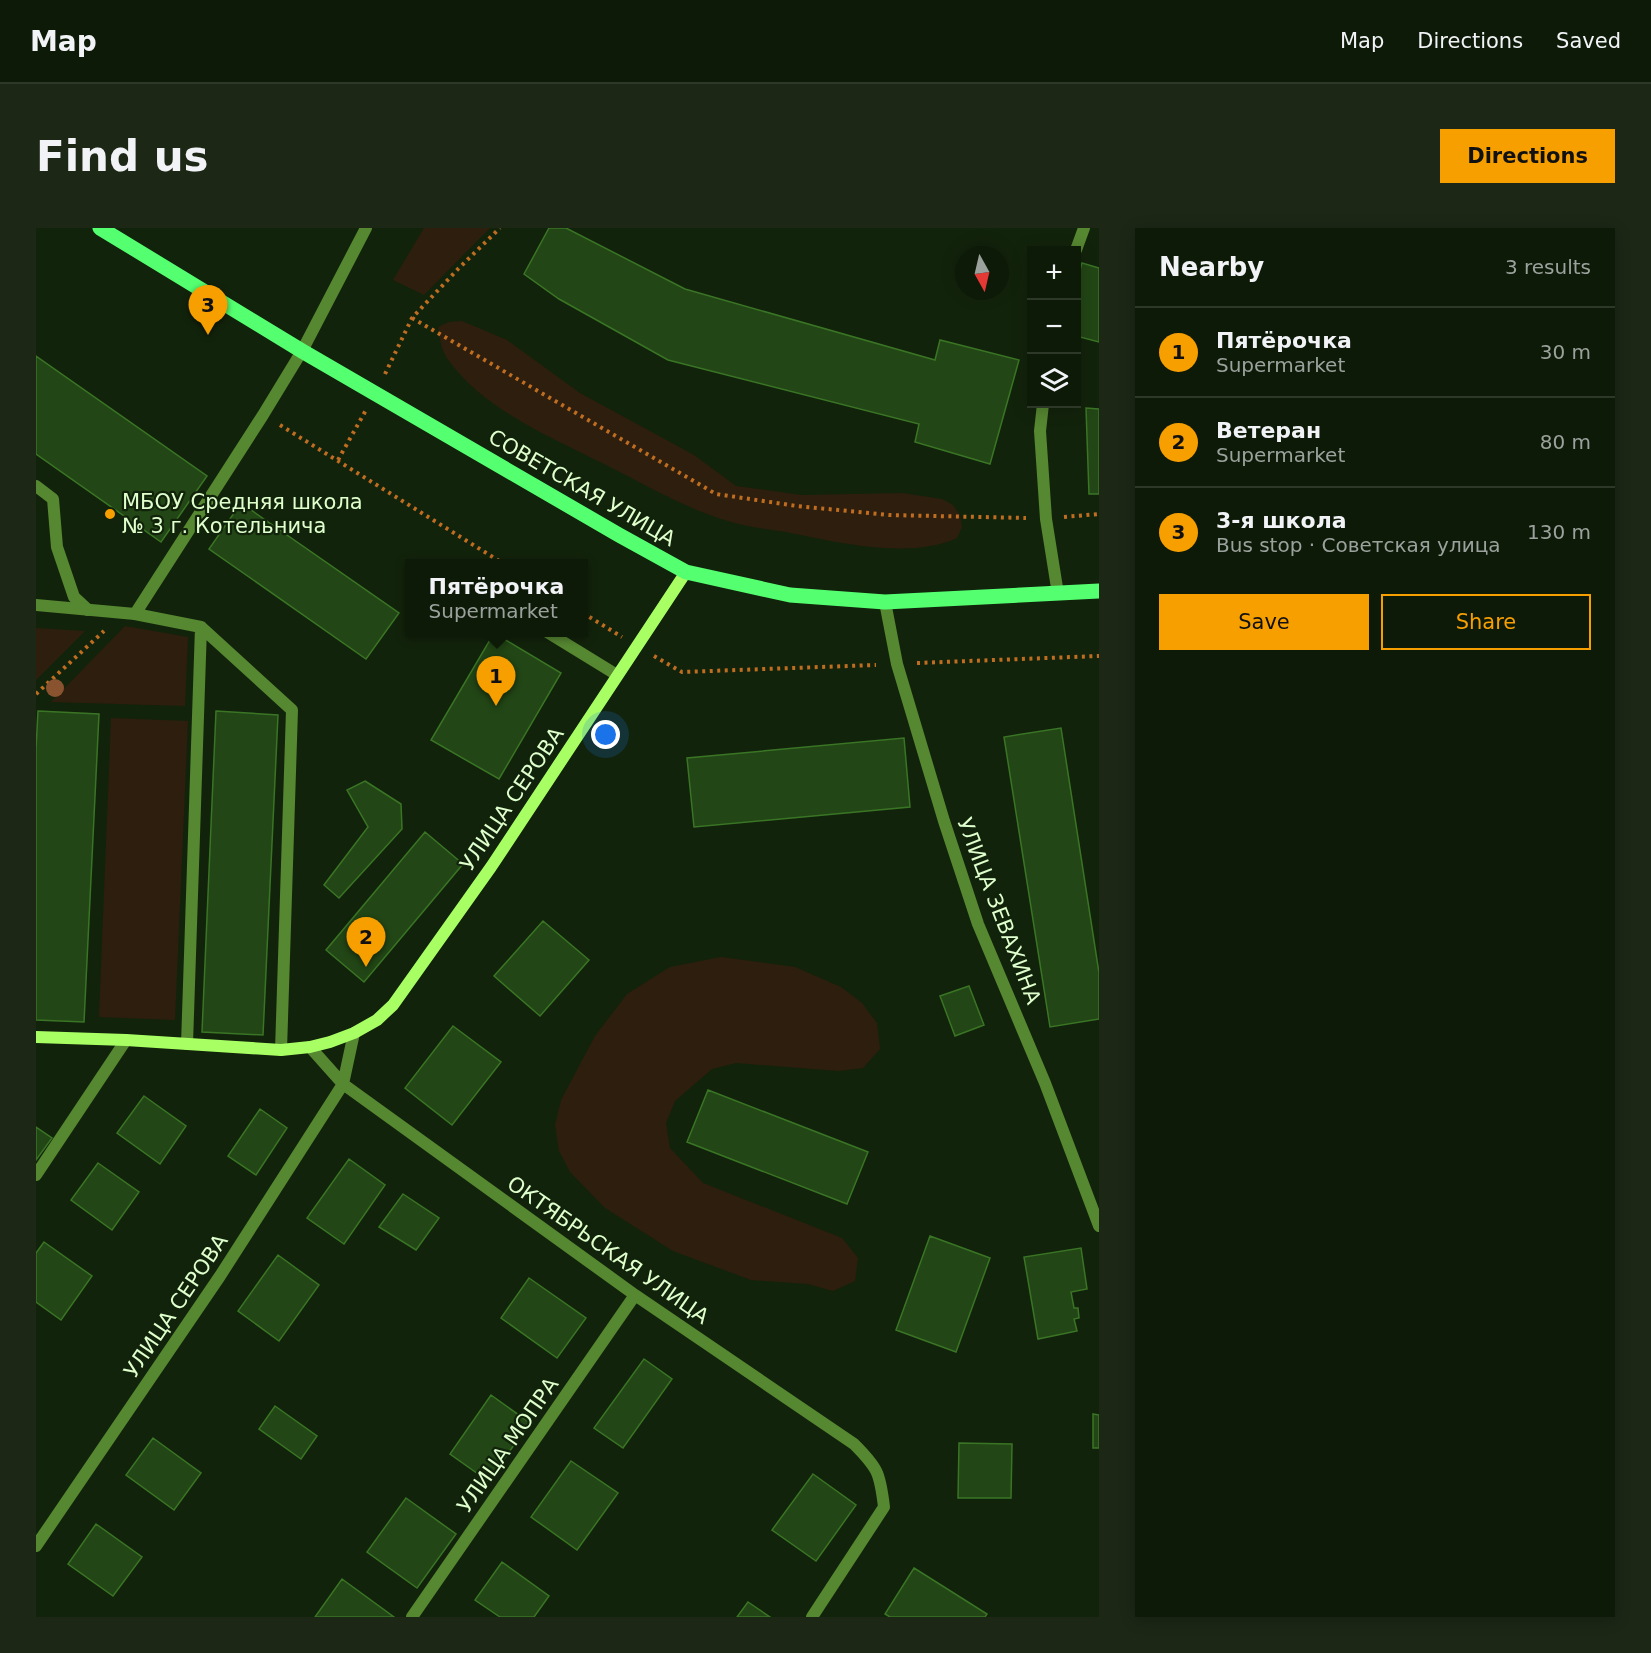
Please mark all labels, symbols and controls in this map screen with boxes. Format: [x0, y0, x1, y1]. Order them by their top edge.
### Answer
text: Map [30, 25, 97, 58]
text: Map [1340, 29, 1384, 53]
text: Directions [1417, 29, 1523, 53]
text: Saved [1556, 29, 1621, 53]
button: Directions [1440, 129, 1615, 183]
text: Find us [36, 132, 209, 181]
north arrow [955, 246, 1009, 300]
map controls [1027, 246, 1081, 408]
button: + [1027, 246, 1081, 300]
text: Nearby [1159, 252, 1264, 282]
text: 3 results [1505, 255, 1591, 279]
pin: 3 [188, 285, 228, 335]
button: − [1027, 300, 1081, 354]
text: Пятёрочка [1216, 328, 1352, 353]
text: 1 [1172, 340, 1185, 364]
text: 30 m [1540, 340, 1591, 364]
text: Supermarket [1216, 353, 1345, 377]
button: layers [1027, 354, 1081, 408]
text: Ветеран [1216, 418, 1321, 443]
street label: СОВЕТСКАЯ УЛИЦА [484, 425, 680, 552]
text: 2 [1172, 430, 1185, 454]
text: 80 m [1540, 430, 1591, 454]
text: Supermarket [1216, 443, 1345, 467]
place label: МБОУ Средняя школа № 3 г. Котельнича [122, 490, 363, 538]
marker: МБОУ Средняя школа № 3 г. Котельнича [103, 507, 117, 521]
text: 3-я школа [1216, 508, 1347, 533]
text: 3 [1172, 520, 1185, 544]
text: 130 m [1527, 520, 1591, 544]
text: Bus stop · Советская улица [1216, 533, 1501, 557]
popup [405, 559, 588, 637]
text: Пятёрочка [429, 574, 564, 599]
button: Save [1159, 594, 1369, 650]
button: Share [1381, 594, 1591, 650]
text: Supermarket [429, 599, 558, 623]
pin: 1 [476, 656, 516, 706]
your location [591, 720, 620, 749]
street label: УЛИЦА СЕРОВА [455, 722, 569, 875]
street label: УЛИЦА ЗЕВАХИНА [952, 815, 1046, 1008]
pin: 2 [346, 918, 386, 967]
street label: ОКТЯБРЬСКАЯ УЛИЦА [503, 1171, 714, 1329]
street label: УЛИЦА СЕРОВА [119, 1229, 233, 1382]
street label: УЛИЦА МОПРА [453, 1372, 564, 1517]

